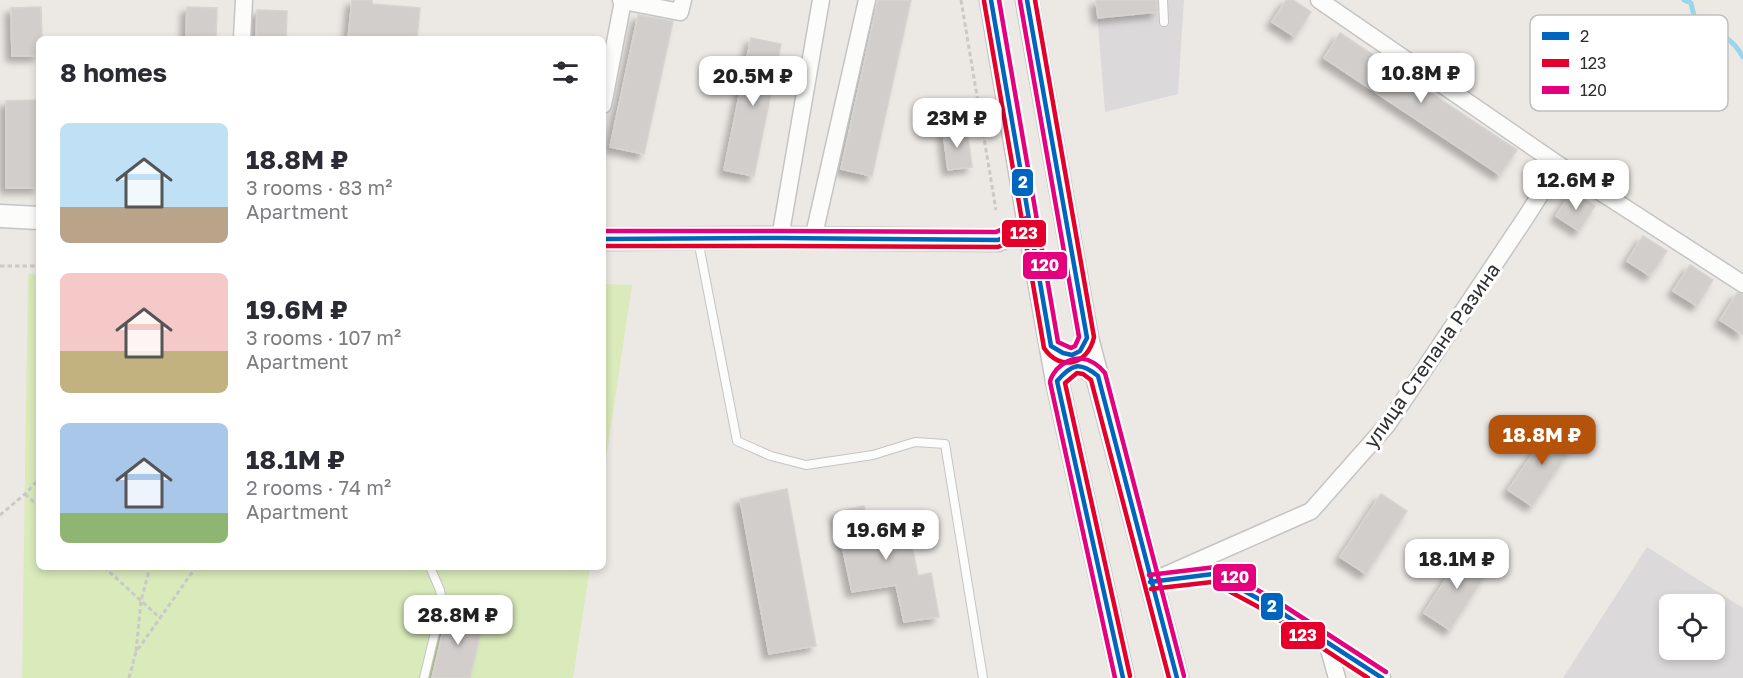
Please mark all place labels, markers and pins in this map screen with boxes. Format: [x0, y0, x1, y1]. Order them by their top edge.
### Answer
pin: 10.8M ₽ [1366, 53, 1476, 104]
pin: 20.5M ₽ [698, 56, 808, 107]
pin: 23M ₽ [915, 98, 999, 149]
pin: 12.6M ₽ [1521, 160, 1631, 211]
pin: 18.8M ₽ [1487, 415, 1597, 466]
pin: 19.6M ₽ [831, 510, 941, 561]
pin: 18.1M ₽ [1402, 539, 1512, 590]
pin: 28.8M ₽ [403, 595, 513, 646]

